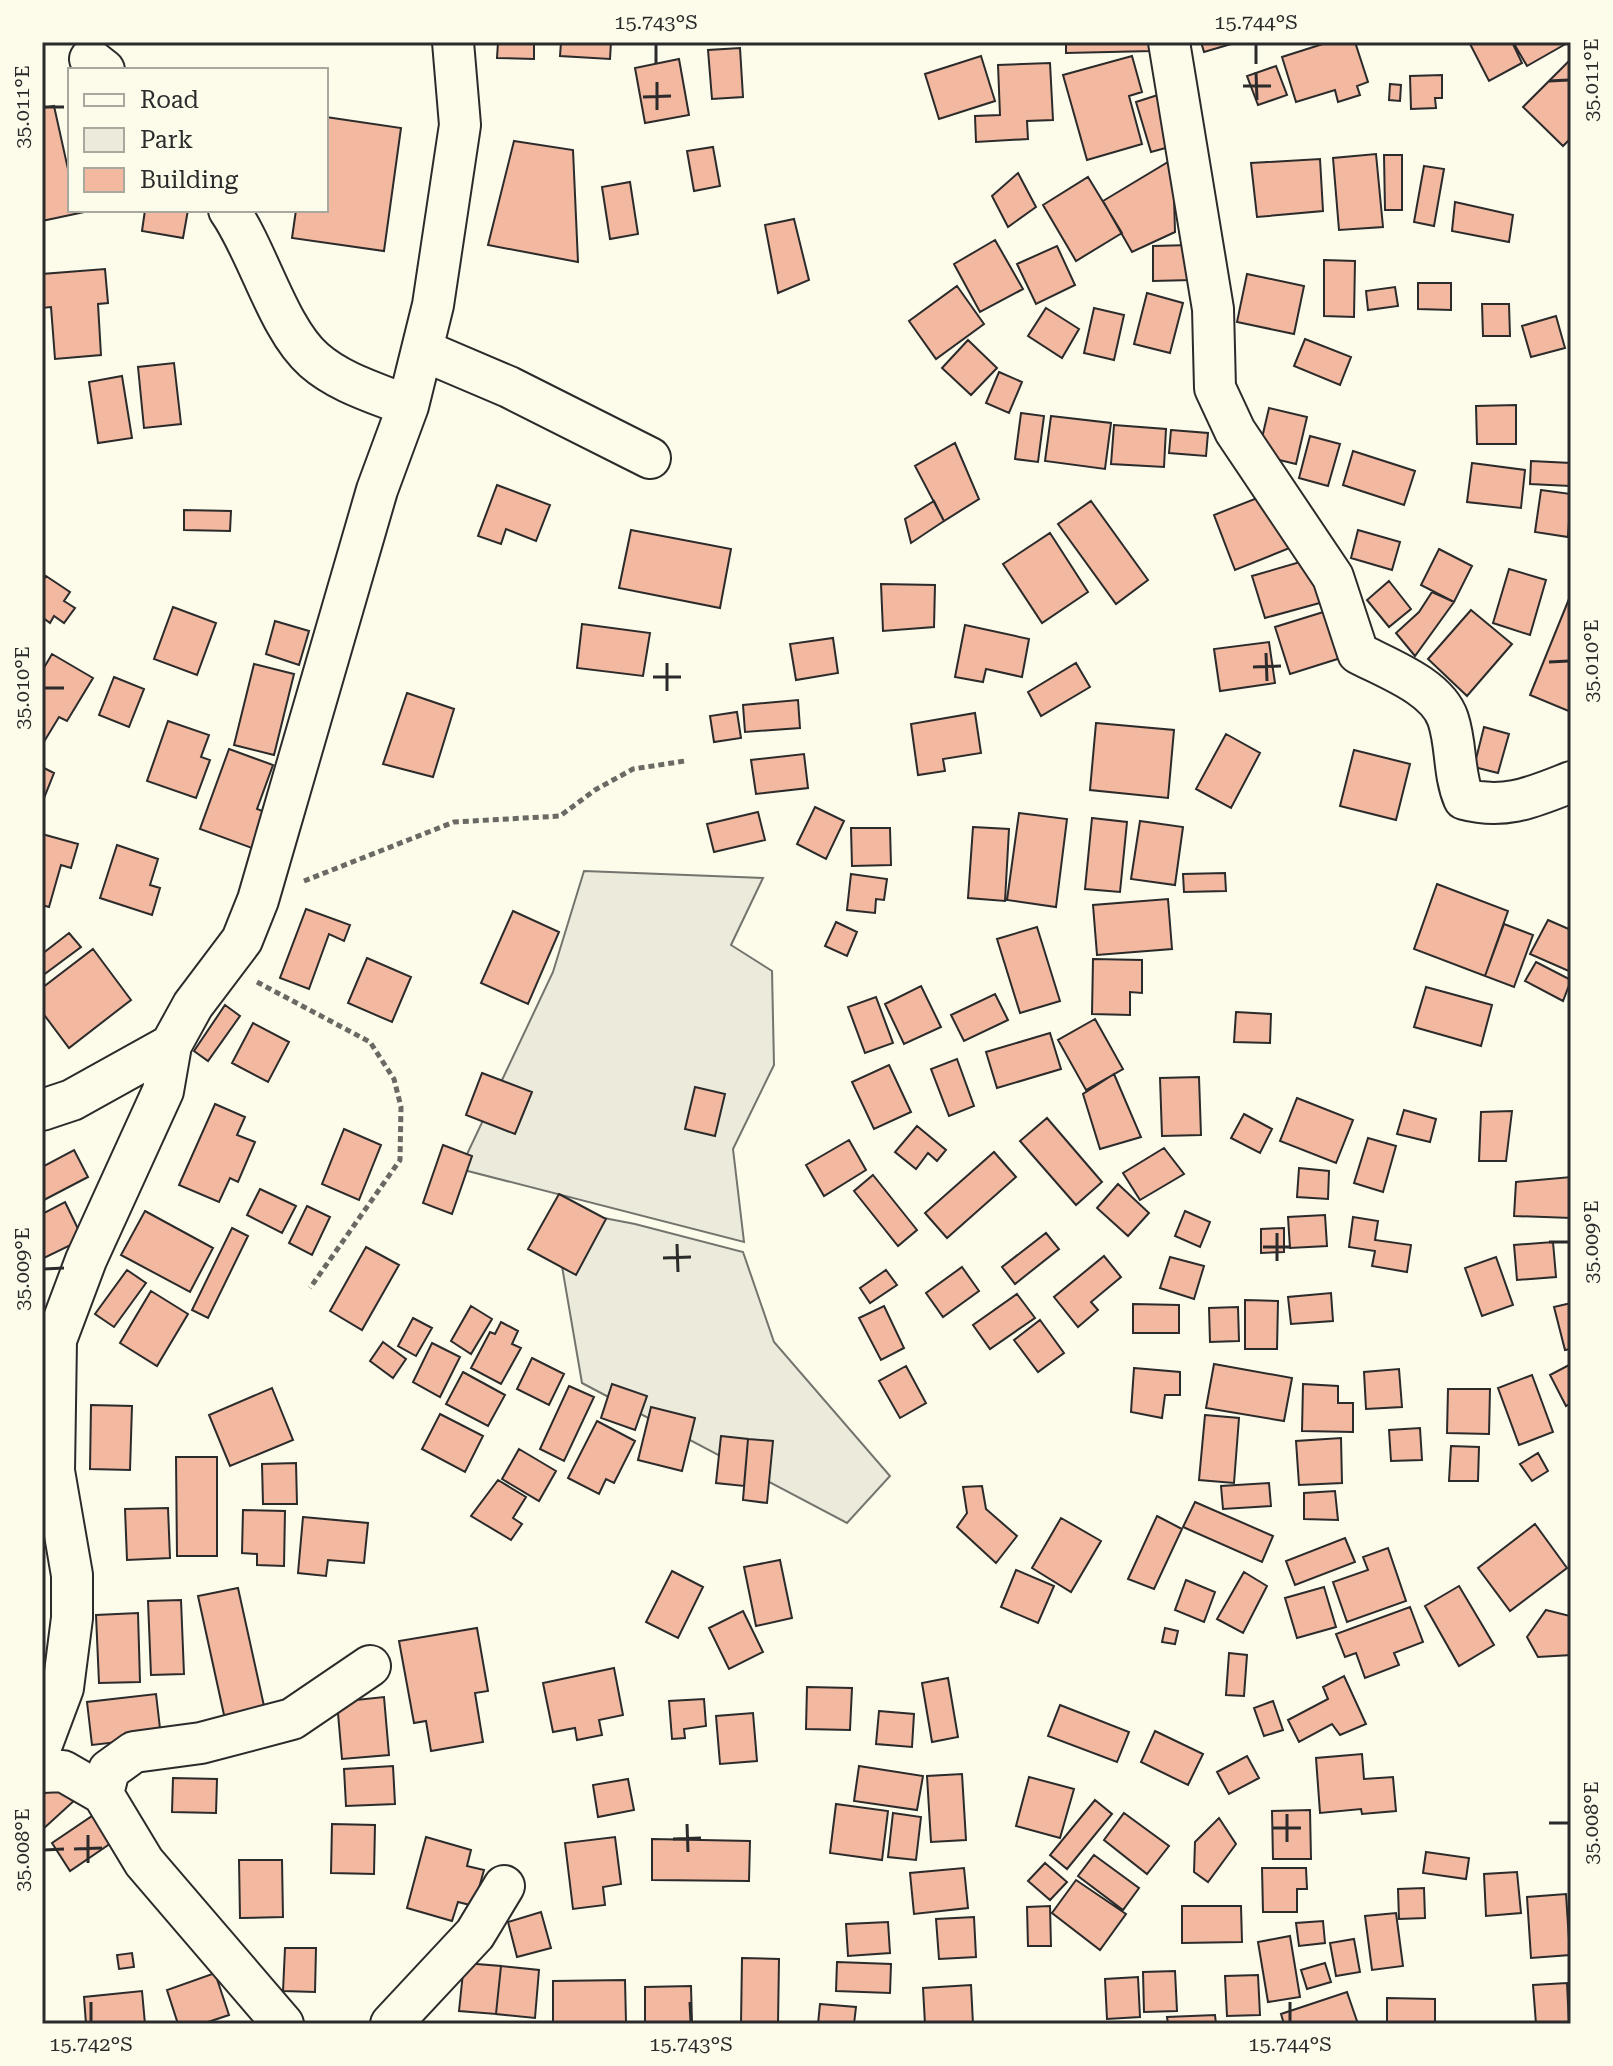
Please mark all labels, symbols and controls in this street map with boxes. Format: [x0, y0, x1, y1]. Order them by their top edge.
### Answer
text: 15.743°S [614, 10, 698, 34]
text: 15.744°S [1214, 10, 1298, 34]
text: 35.011°E [1579, 38, 1603, 122]
text: 35.011°E [10, 65, 34, 149]
legend [68, 68, 328, 212]
text: Road [140, 86, 199, 114]
text: Park [140, 126, 193, 154]
text: Building [140, 166, 238, 194]
text: 35.010°E [1579, 619, 1603, 703]
text: 35.010°E [10, 646, 34, 730]
text: 35.009°E [1579, 1200, 1603, 1284]
text: 35.009°E [10, 1227, 34, 1311]
text: 35.008°E [1579, 1781, 1603, 1865]
text: 35.008°E [10, 1808, 34, 1892]
text: 15.742°S [49, 2032, 133, 2056]
text: 15.743°S [649, 2032, 733, 2056]
text: 15.744°S [1248, 2032, 1332, 2056]

